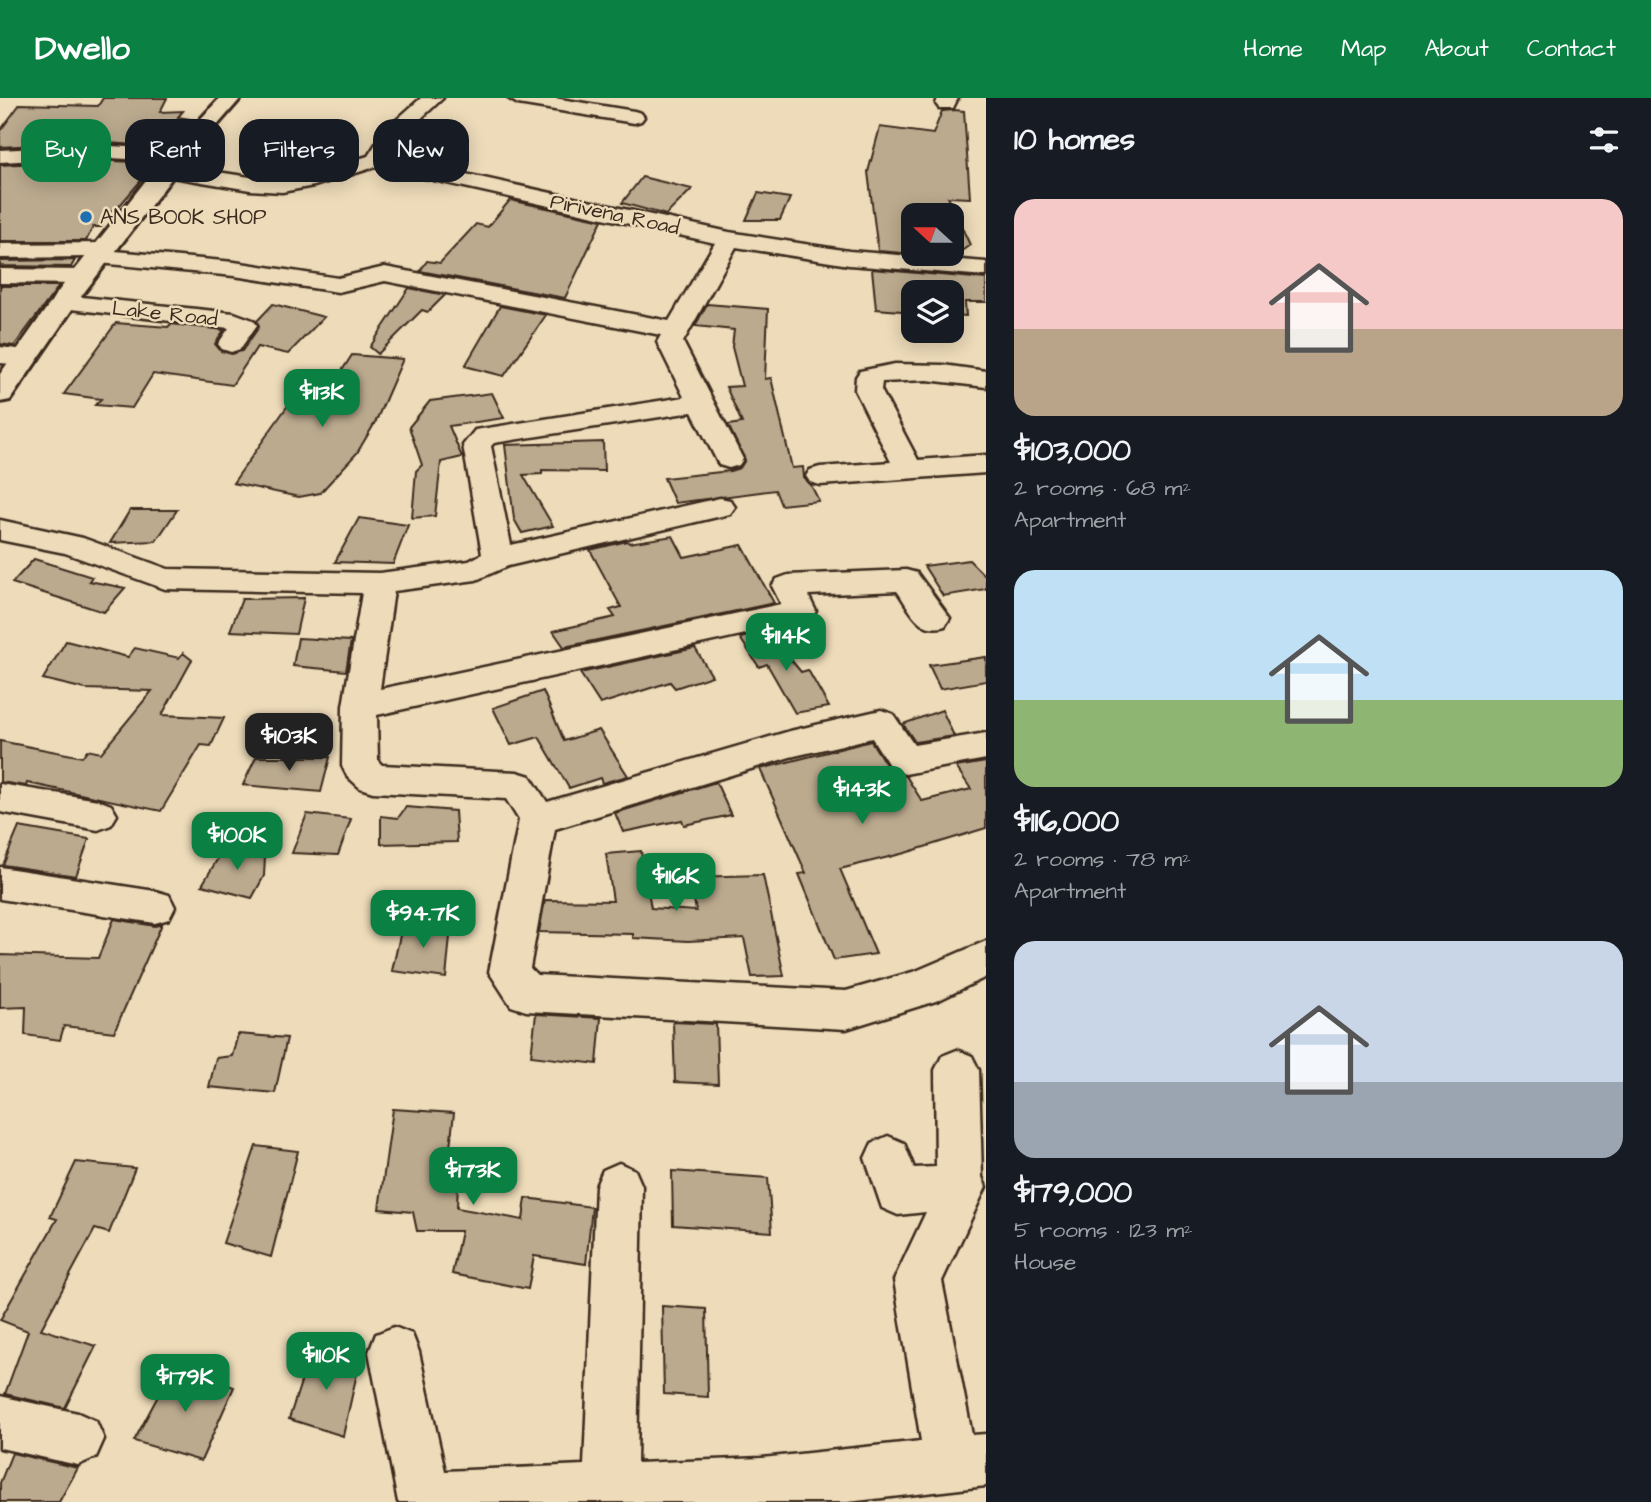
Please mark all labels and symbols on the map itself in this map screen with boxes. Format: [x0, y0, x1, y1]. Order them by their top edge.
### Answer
street label: Pirivena Road [548, 187, 682, 242]
place label: ANS BOOK SHOP [100, 203, 267, 232]
north arrow [901, 203, 964, 266]
marker: ANS BOOK SHOP [78, 209, 94, 225]
street label: Lake Road [111, 294, 219, 333]
pin: $113K [273, 370, 371, 429]
pin: $114K [737, 614, 835, 673]
pin: $103K [240, 714, 338, 773]
pin: $143K [813, 766, 911, 826]
pin: $100K [188, 812, 286, 872]
pin: $116K [627, 854, 725, 913]
pin: $94.7K [366, 890, 480, 950]
pin: $173K [424, 1148, 522, 1207]
pin: $110K [277, 1332, 375, 1392]
pin: $179K [136, 1354, 234, 1414]

